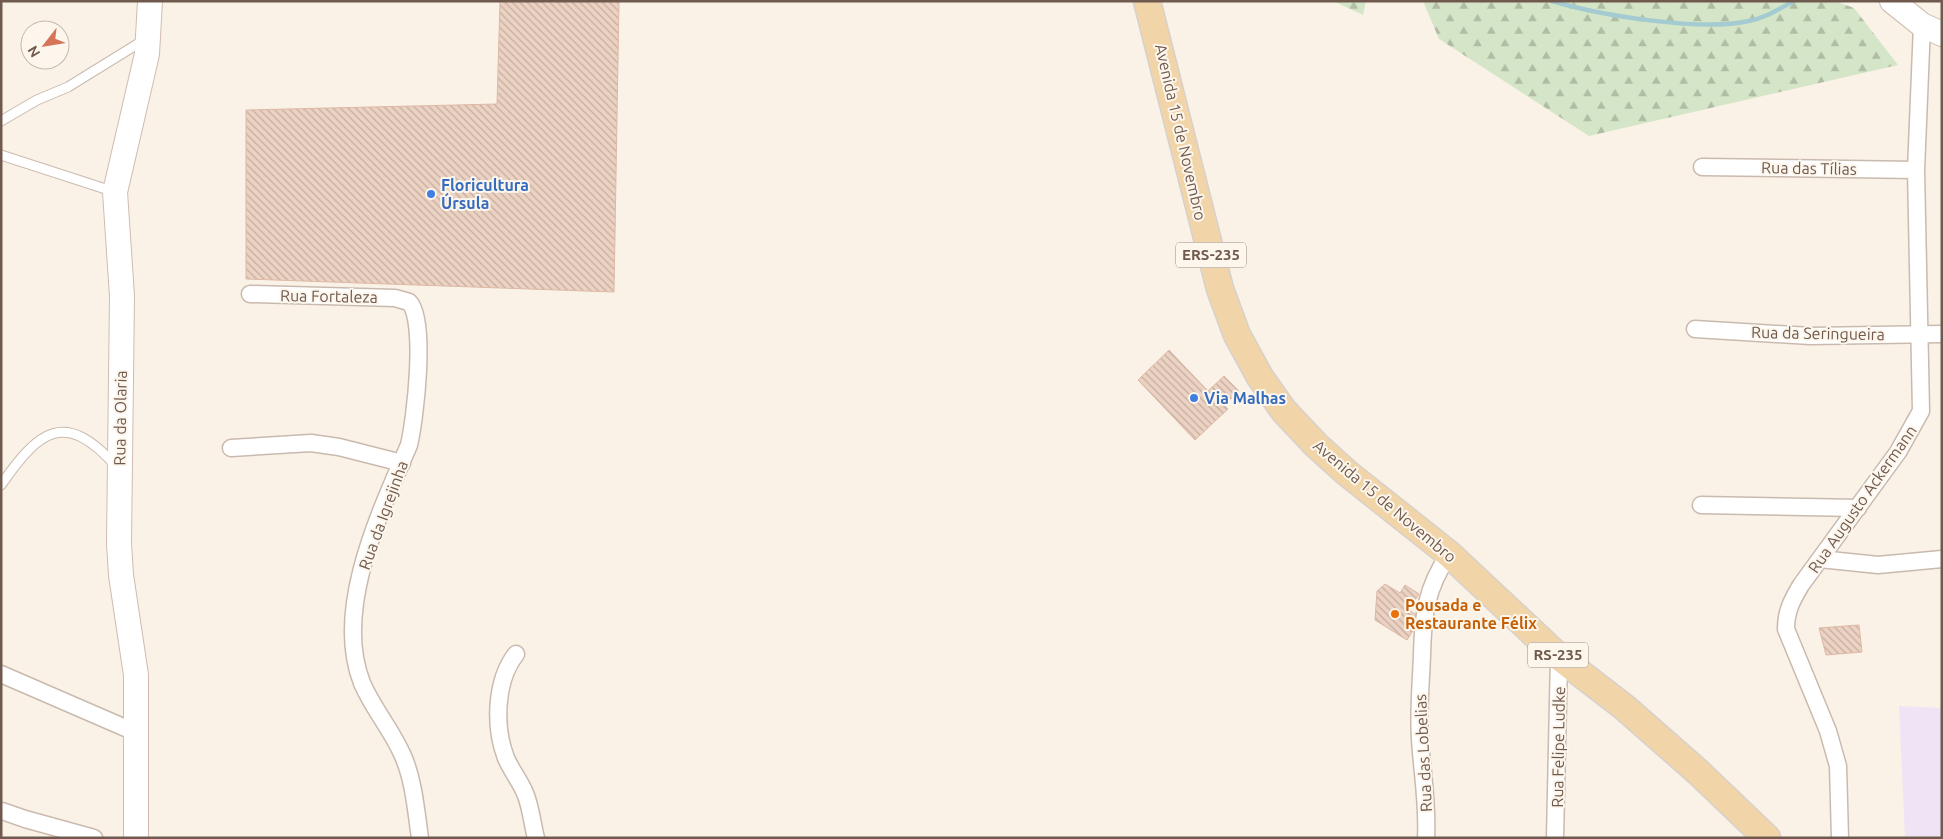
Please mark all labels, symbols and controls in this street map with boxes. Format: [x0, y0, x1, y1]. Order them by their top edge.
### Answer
north arrow [20, 20, 70, 70]
street label: Avenida 15 de Novembro [1152, 42, 1210, 222]
text: N [24, 43, 43, 60]
street label: Rua das Tílias [1761, 158, 1857, 178]
place label: Floricultura Úrsula [441, 176, 529, 212]
marker: Floricultura Úrsula [425, 188, 437, 200]
road number: ERS-235 [1176, 242, 1246, 268]
street label: Rua Fortaleza [280, 286, 378, 306]
street label: Rua da Seringueira [1751, 323, 1885, 343]
street label: Rua da Olaria [110, 370, 130, 466]
place label: Via Malhas [1204, 389, 1286, 407]
marker: Via Malhas [1188, 392, 1200, 404]
street label: Rua Augusto Ackermann [1804, 422, 1920, 576]
street label: Avenida 15 de Novembro [1310, 436, 1460, 566]
street label: Rua da Igrejinha [355, 458, 411, 572]
place label: Pousada e Restaurante Félix [1405, 596, 1537, 632]
marker: Pousada e Restaurante Félix [1389, 608, 1401, 620]
road number: RS-235 [1528, 642, 1588, 668]
street label: Rua Felipe Ludke [1548, 686, 1568, 808]
street label: Rua das Lobelias [1411, 693, 1435, 812]

